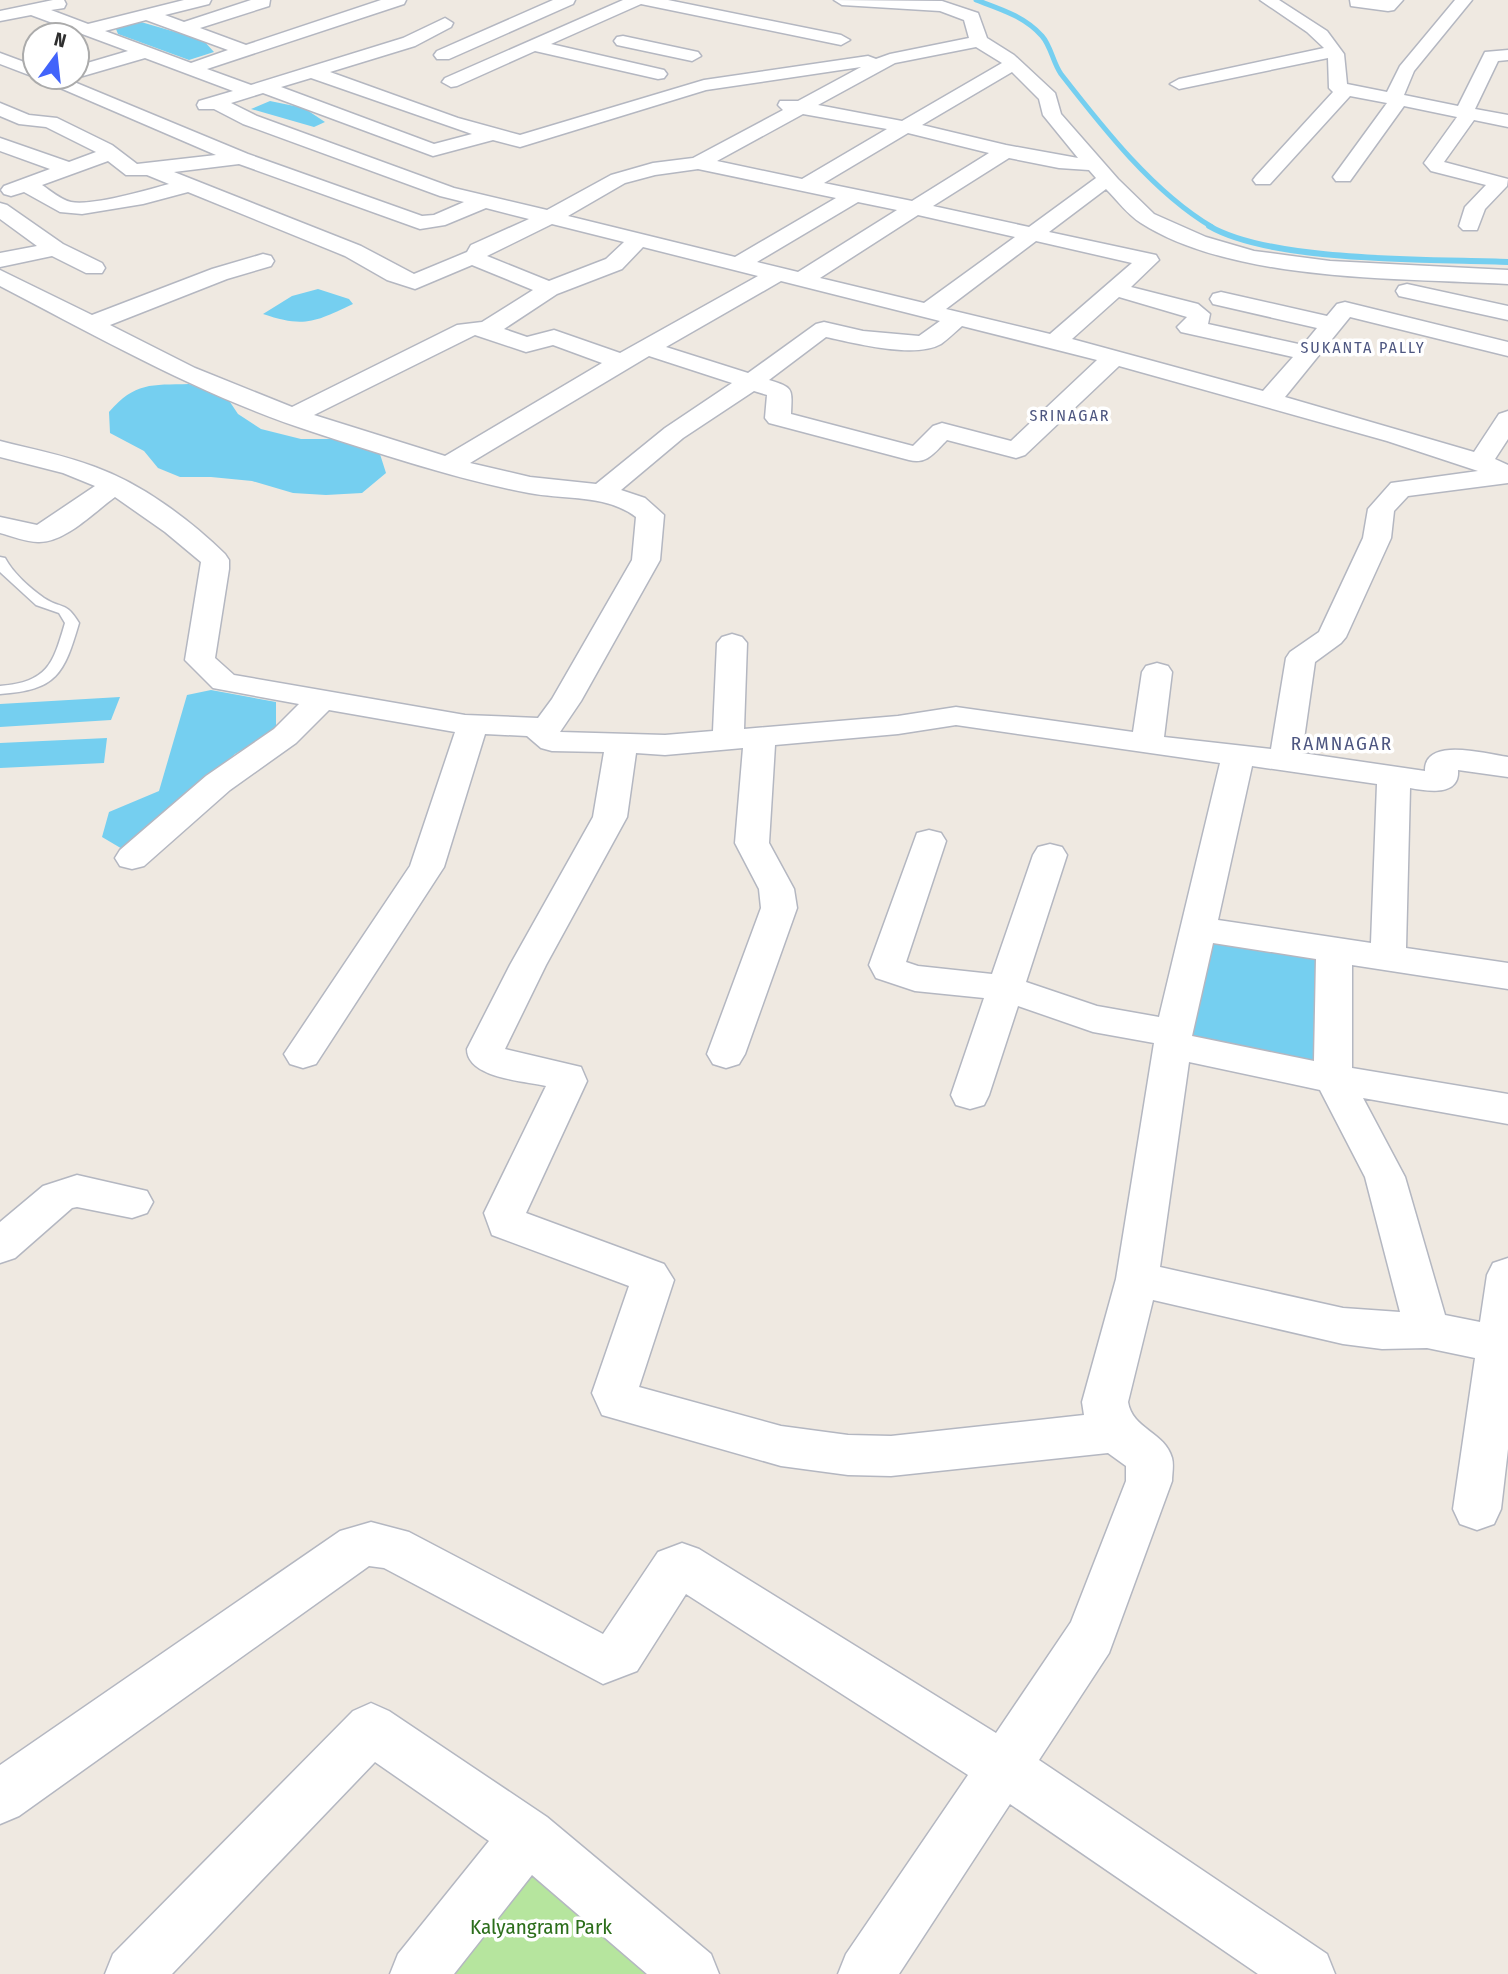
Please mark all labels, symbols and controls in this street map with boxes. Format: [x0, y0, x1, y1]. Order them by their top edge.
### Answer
north arrow [21, 21, 91, 91]
text: N [52, 27, 69, 53]
district label: SUKANTA PALLY [1300, 338, 1426, 357]
district label: SRINAGAR [1029, 406, 1111, 425]
district label: RAMNAGAR [1291, 732, 1393, 755]
park label: Kalyangram Park [470, 1914, 612, 1940]

